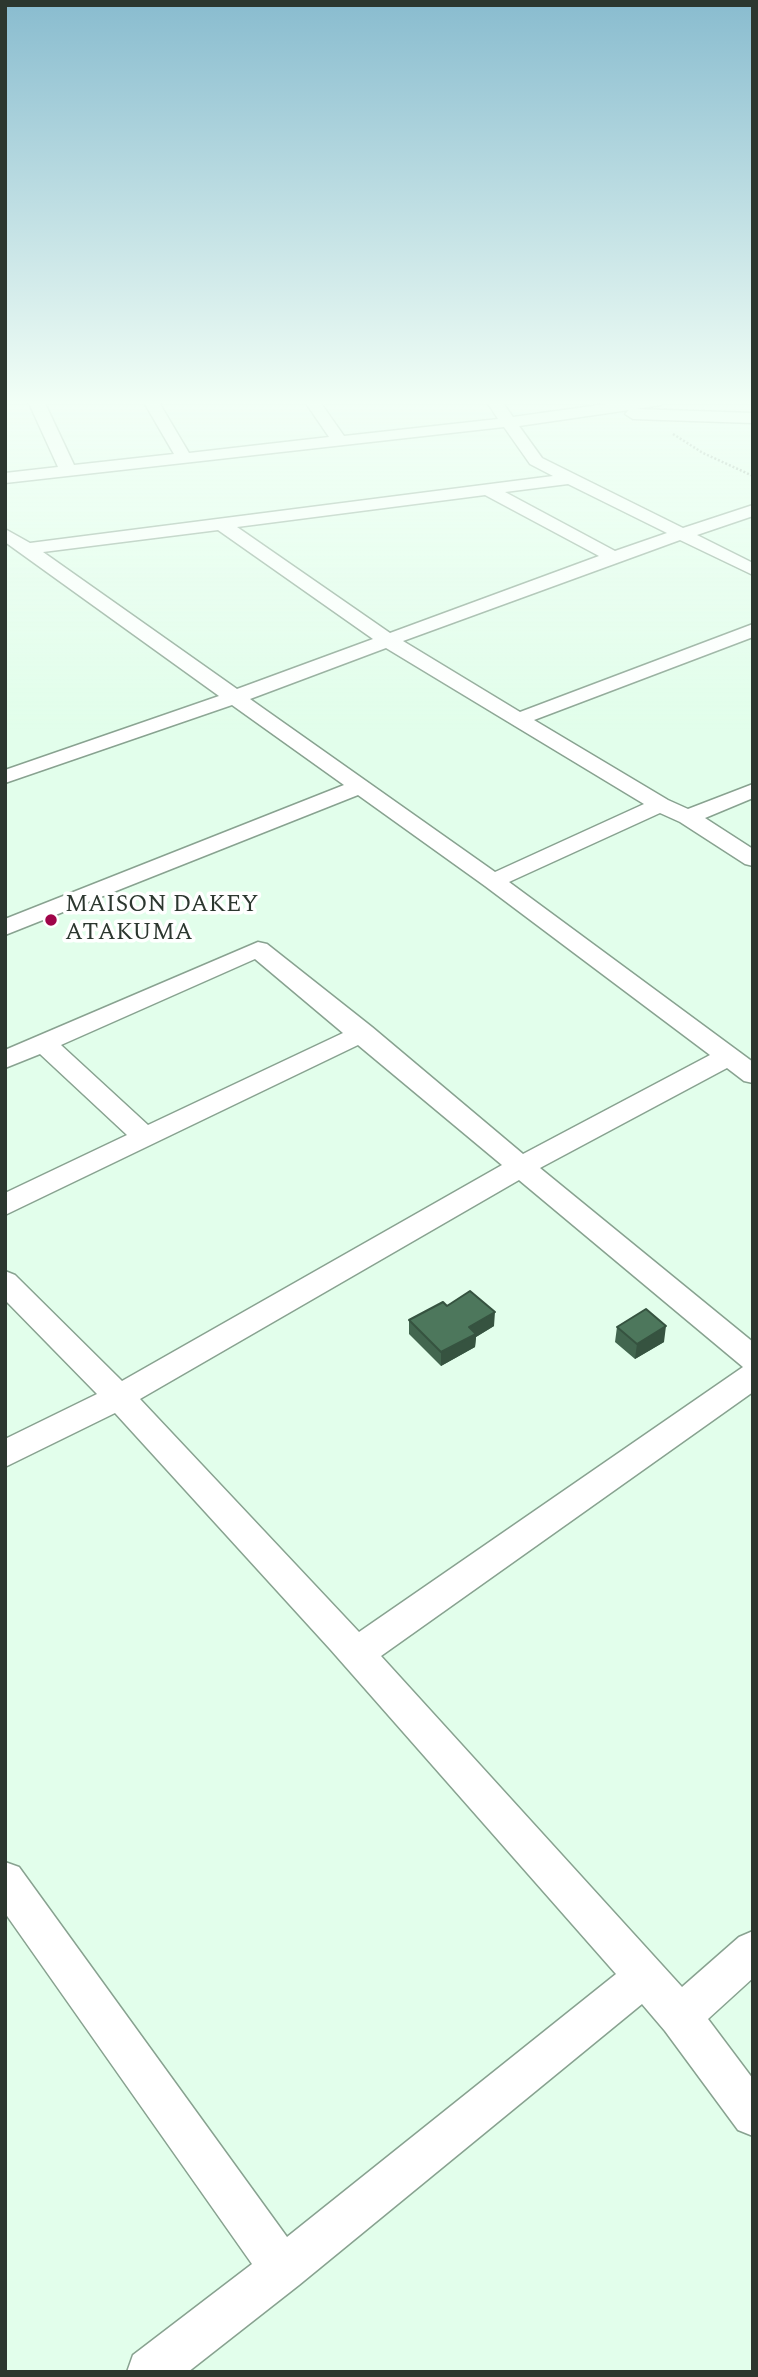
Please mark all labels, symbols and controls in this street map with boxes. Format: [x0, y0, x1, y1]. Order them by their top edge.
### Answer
place label: MAISON DAKEY ATAKUMA [65, 892, 258, 948]
marker: MAISON DAKEY ATAKUMA [43, 912, 59, 928]

